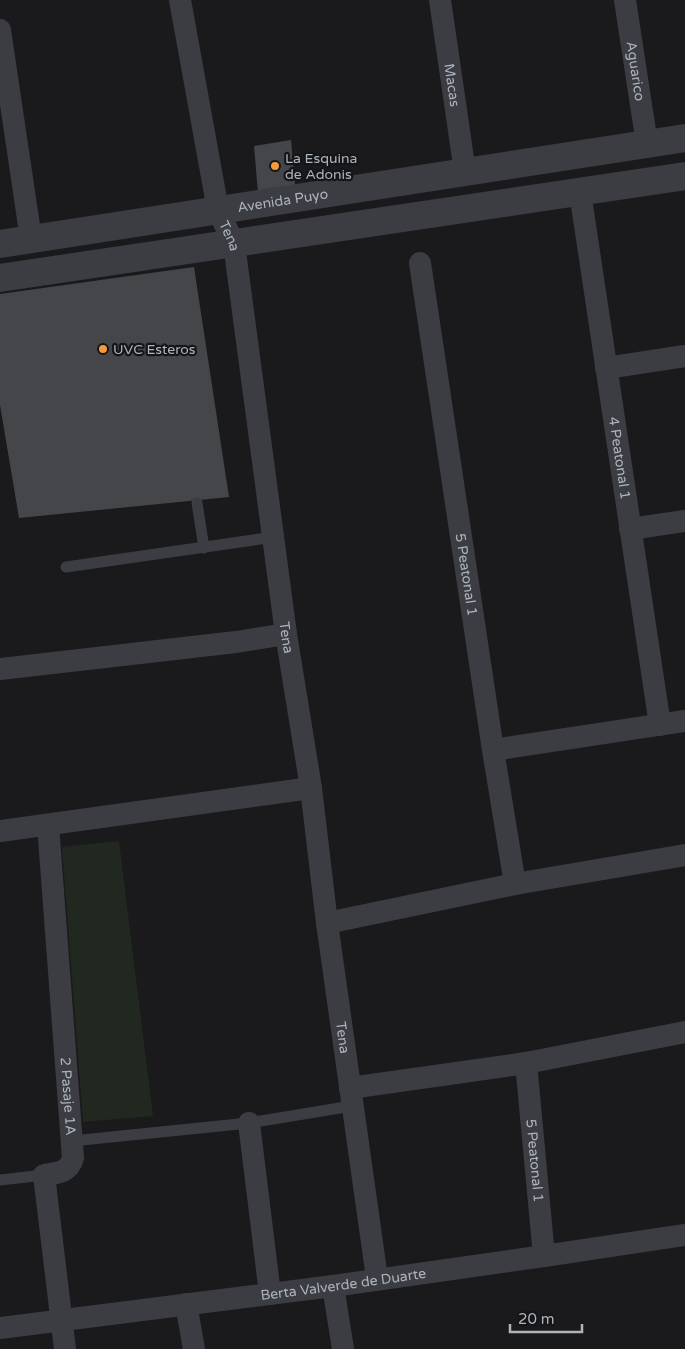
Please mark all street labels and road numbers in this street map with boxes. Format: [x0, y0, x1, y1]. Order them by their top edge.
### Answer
street label: Aguarico [622, 40, 648, 102]
street label: Macas [440, 62, 463, 108]
street label: Avenida Puyo [236, 185, 329, 216]
street label: Tena [215, 218, 243, 252]
street label: 4 Peatonal 1 [605, 416, 634, 501]
street label: 5 Peatonal 1 [452, 532, 481, 617]
street label: Tena [275, 621, 297, 655]
street label: Tena [332, 1021, 353, 1055]
street label: 2 Pasaje 1A [56, 1057, 79, 1136]
street label: 5 Peatonal 1 [522, 1118, 547, 1203]
street label: Berta Valverde de Duarte [260, 1265, 427, 1304]

